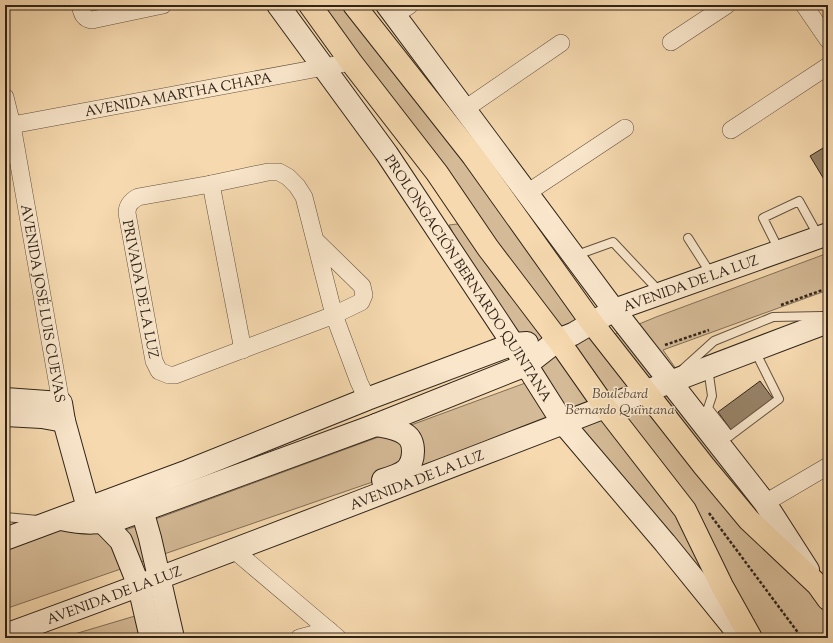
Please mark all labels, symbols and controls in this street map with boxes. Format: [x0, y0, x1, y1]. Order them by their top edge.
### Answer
street label: AVENIDA MARTHA CHAPA [83, 69, 274, 123]
street label: PROLONGACIÓN BERNARDO QUINTANA [378, 152, 556, 407]
street label: AVENIDA JOSÉ LUIS CUEVAS [14, 203, 69, 404]
street label: PRIVADA DE LA LUZ [116, 218, 162, 360]
street label: AVENIDA DE LA LUZ [621, 251, 762, 318]
park label: Boulebard Bernardo Quintana [565, 385, 675, 421]
street label: AVENIDA DE LA LUZ [347, 447, 488, 517]
street label: AVENIDA DE LA LUZ [44, 562, 185, 631]

